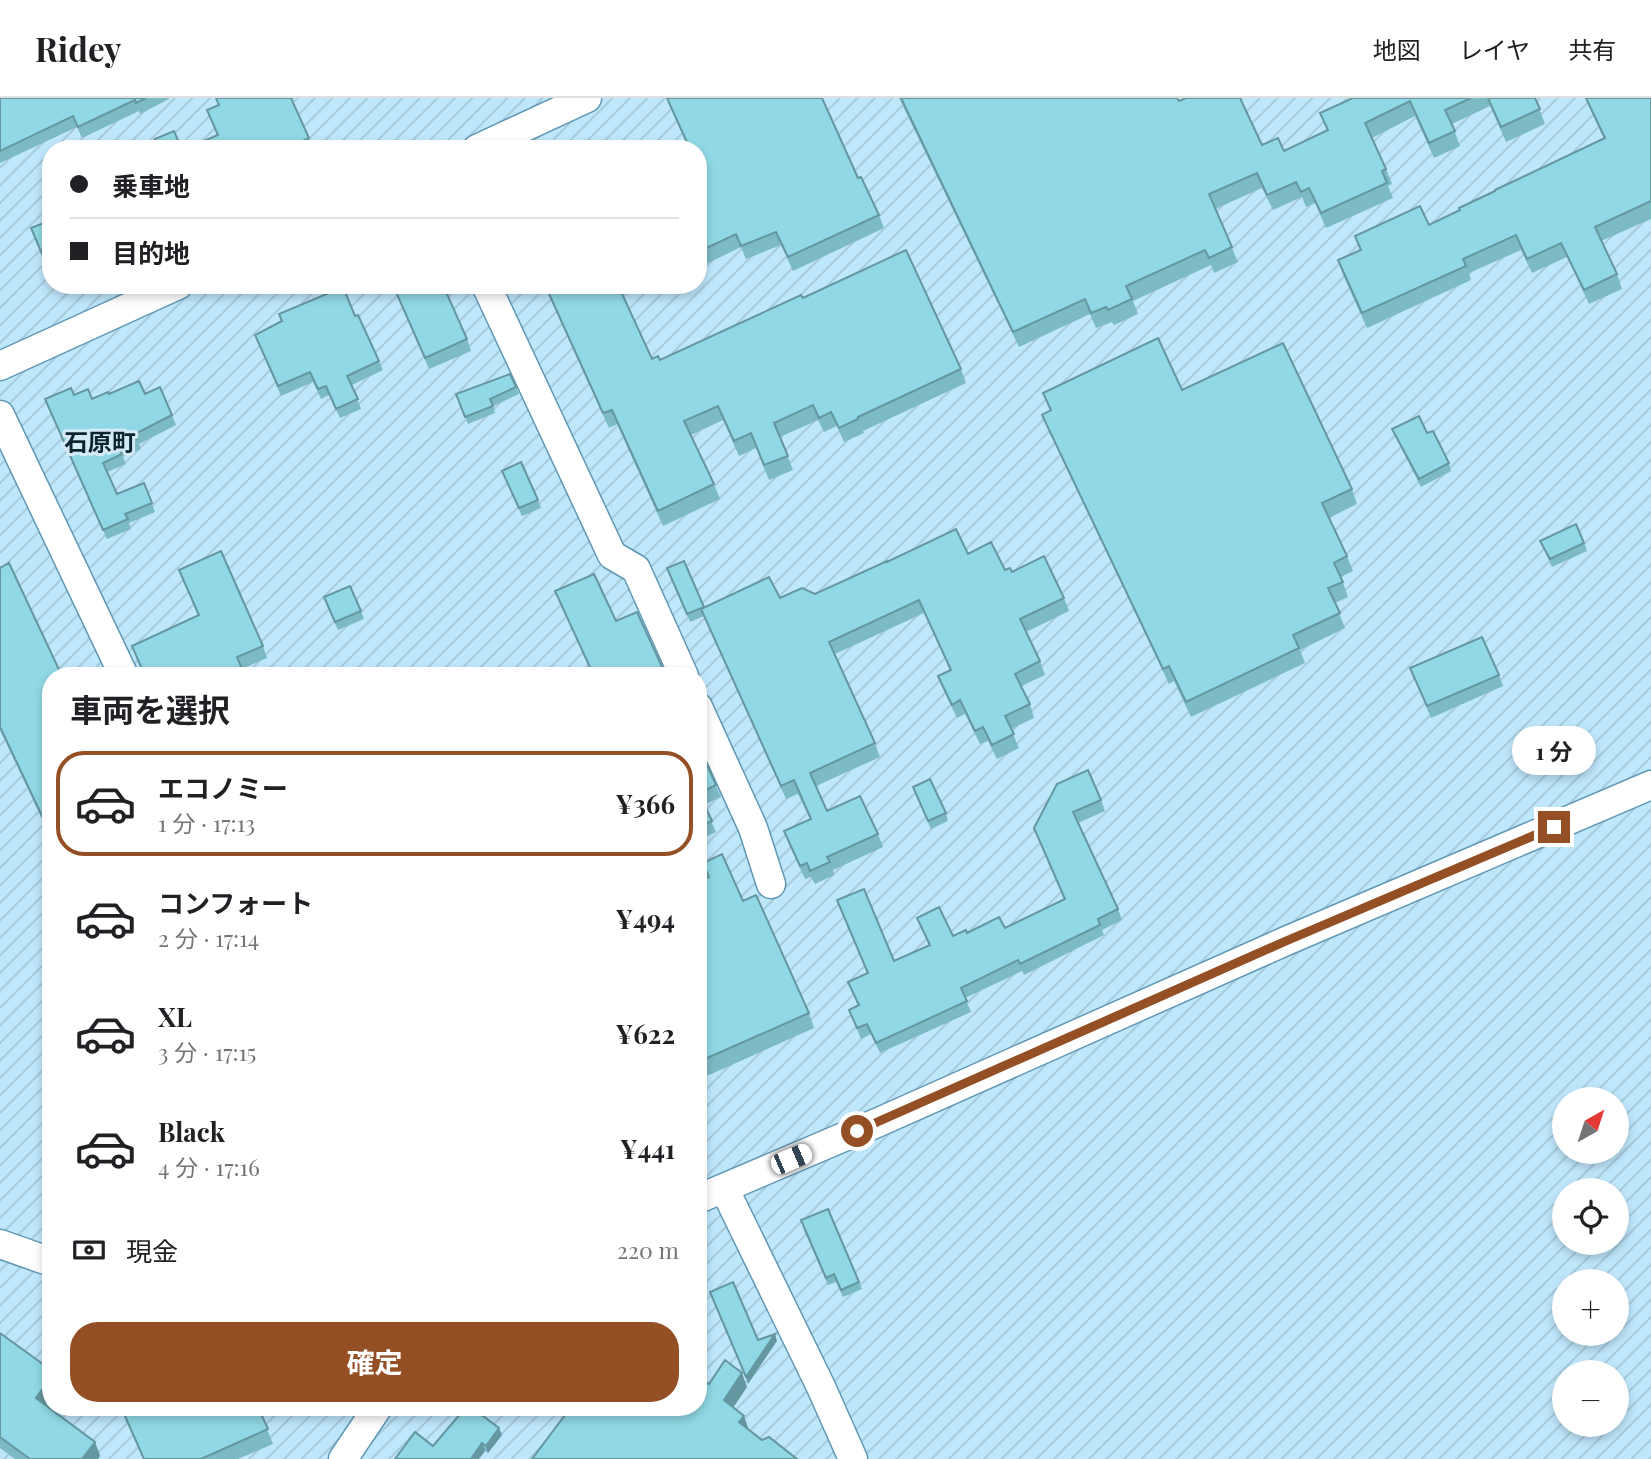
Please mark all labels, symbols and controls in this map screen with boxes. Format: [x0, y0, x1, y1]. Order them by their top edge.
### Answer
text: Ridey [35, 26, 121, 70]
text: 地図 [1373, 33, 1421, 65]
text: レイヤ [1459, 33, 1530, 65]
text: 共有 [1568, 33, 1616, 65]
text: 乗車地 [112, 168, 190, 203]
text: 目的地 [112, 235, 190, 270]
district label: 石原町 [64, 425, 136, 457]
text: 車両を選択 [70, 687, 230, 730]
callout: 1 分 [1512, 726, 1596, 774]
text: 1 分 [1535, 735, 1573, 766]
text: エコノミー [158, 770, 288, 805]
icon: car [74, 772, 137, 835]
text: ¥366 [616, 786, 675, 821]
text: 1 分 · 17:13 [158, 807, 255, 838]
route end [1538, 811, 1570, 843]
text: コンフォート [158, 885, 313, 920]
icon: car [74, 887, 137, 950]
text: ¥494 [616, 901, 675, 936]
text: 2 分 · 17:14 [158, 922, 259, 953]
text: XL [158, 999, 192, 1034]
icon: car [74, 1002, 137, 1065]
text: ¥622 [616, 1016, 675, 1051]
text: 3 分 · 17:15 [158, 1036, 256, 1067]
north arrow [1552, 1087, 1629, 1164]
map controls [1552, 1087, 1629, 1437]
text: Black [158, 1114, 225, 1149]
route start [841, 1115, 873, 1147]
icon: car [74, 1117, 137, 1180]
text: ¥441 [620, 1131, 675, 1166]
car [768, 1141, 815, 1177]
text: 4 分 · 17:16 [158, 1151, 260, 1182]
button: locate [1552, 1178, 1629, 1255]
icon: cash [70, 1231, 108, 1269]
text: 現金 [126, 1233, 178, 1268]
text: 220 m [617, 1234, 679, 1265]
button: + [1552, 1269, 1629, 1346]
button: 確定 [70, 1322, 679, 1402]
button: − [1552, 1360, 1629, 1437]

